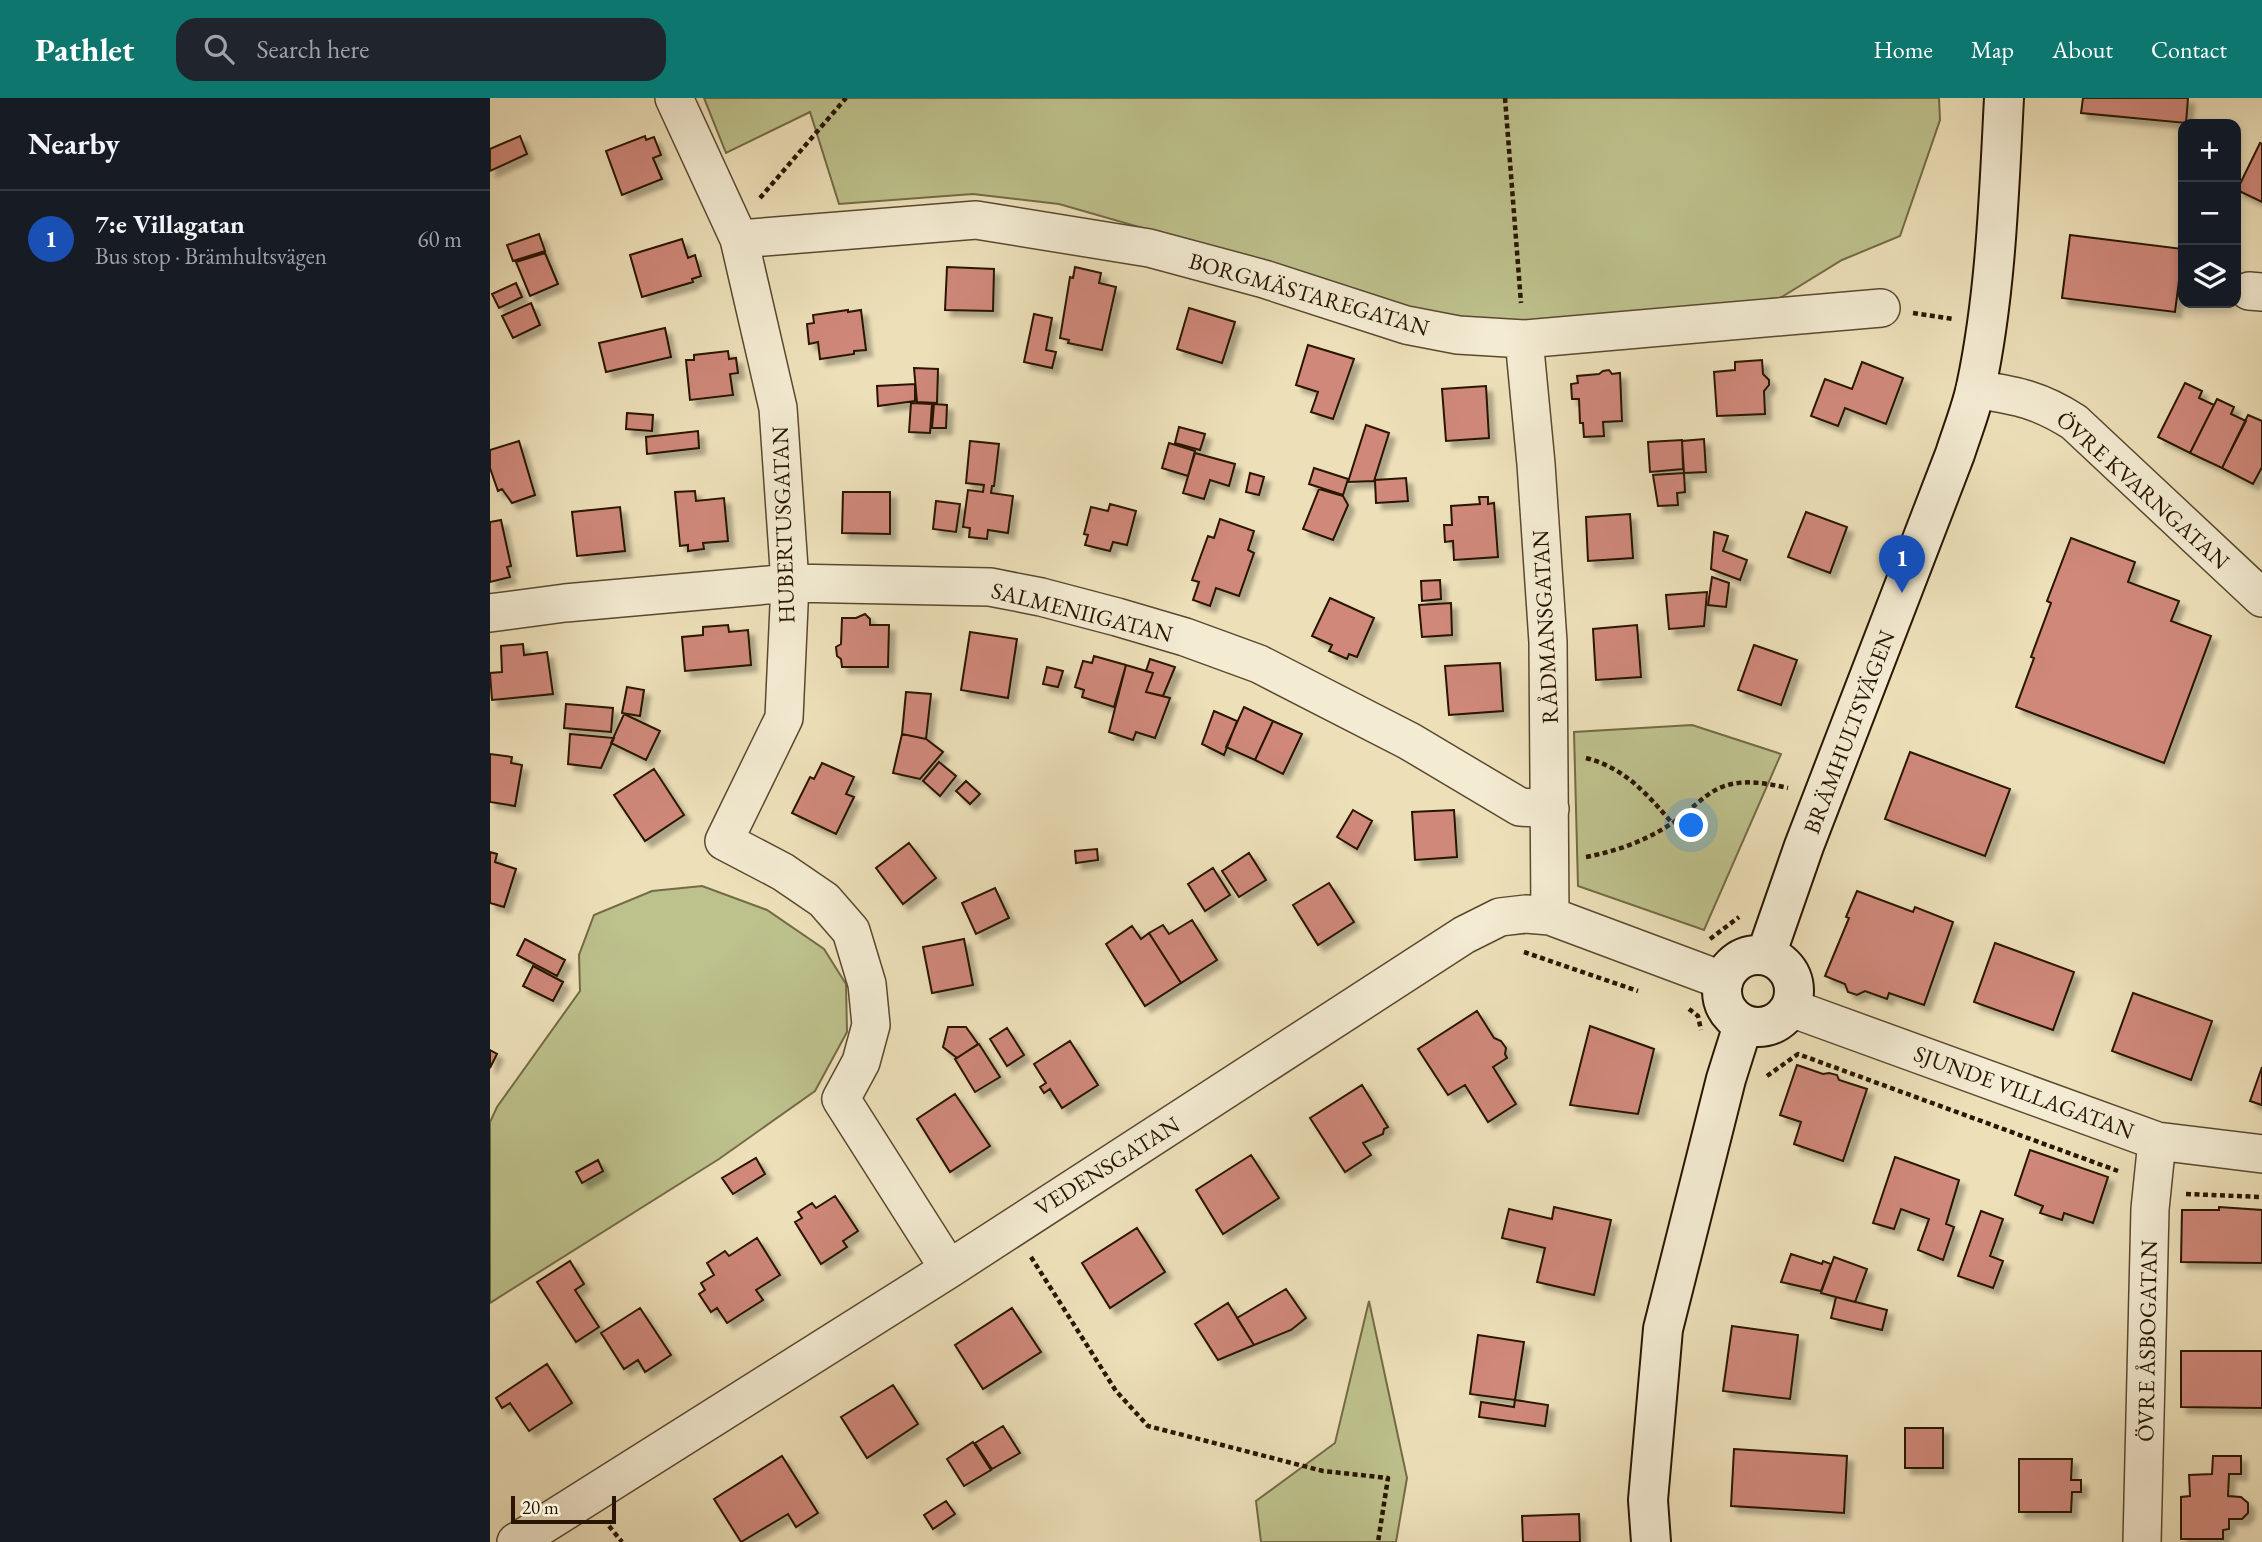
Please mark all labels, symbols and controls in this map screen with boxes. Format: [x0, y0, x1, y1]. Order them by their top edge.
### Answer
search box [176, 18, 666, 81]
text: Pathlet [35, 28, 134, 71]
icon: search [200, 30, 238, 68]
text: Search here [256, 32, 369, 66]
text: Home [1873, 34, 1933, 65]
text: Map [1971, 34, 2014, 65]
text: About [2052, 34, 2113, 65]
text: Contact [2151, 34, 2227, 65]
map controls [2178, 119, 2241, 308]
button: + [2178, 119, 2241, 182]
text: Nearby [28, 124, 120, 163]
button: − [2178, 182, 2241, 245]
text: 7:e Villagatan [95, 207, 245, 241]
text: 1 [45, 224, 57, 254]
text: 60 m [417, 224, 462, 254]
text: Bus stop · Brämhultsvägen [95, 241, 327, 271]
street label: BORGMÄSTAREGATAN [1185, 245, 1433, 343]
button: layers [2178, 245, 2241, 308]
street label: ÖVRE KVARNGATAN [2050, 404, 2236, 576]
street label: HUBERTUSGATAN [765, 426, 801, 624]
street label: RÅDMANSGATAN [1525, 529, 1565, 725]
pin: 1 [1879, 535, 1925, 593]
street label: SALMENIIGATAN [988, 575, 1176, 649]
street label: BRÄMHULTSVÄGEN [1796, 626, 1902, 838]
your location [1674, 808, 1708, 842]
street label: SJUNDE VILLAGATAN [1910, 1038, 2138, 1146]
street label: VEDENSGATAN [1029, 1109, 1185, 1223]
street label: ÖVRE ÅSBOGATAN [2130, 1240, 2164, 1442]
scale bar [511, 1493, 616, 1525]
text: 20 m [522, 1495, 559, 1520]

